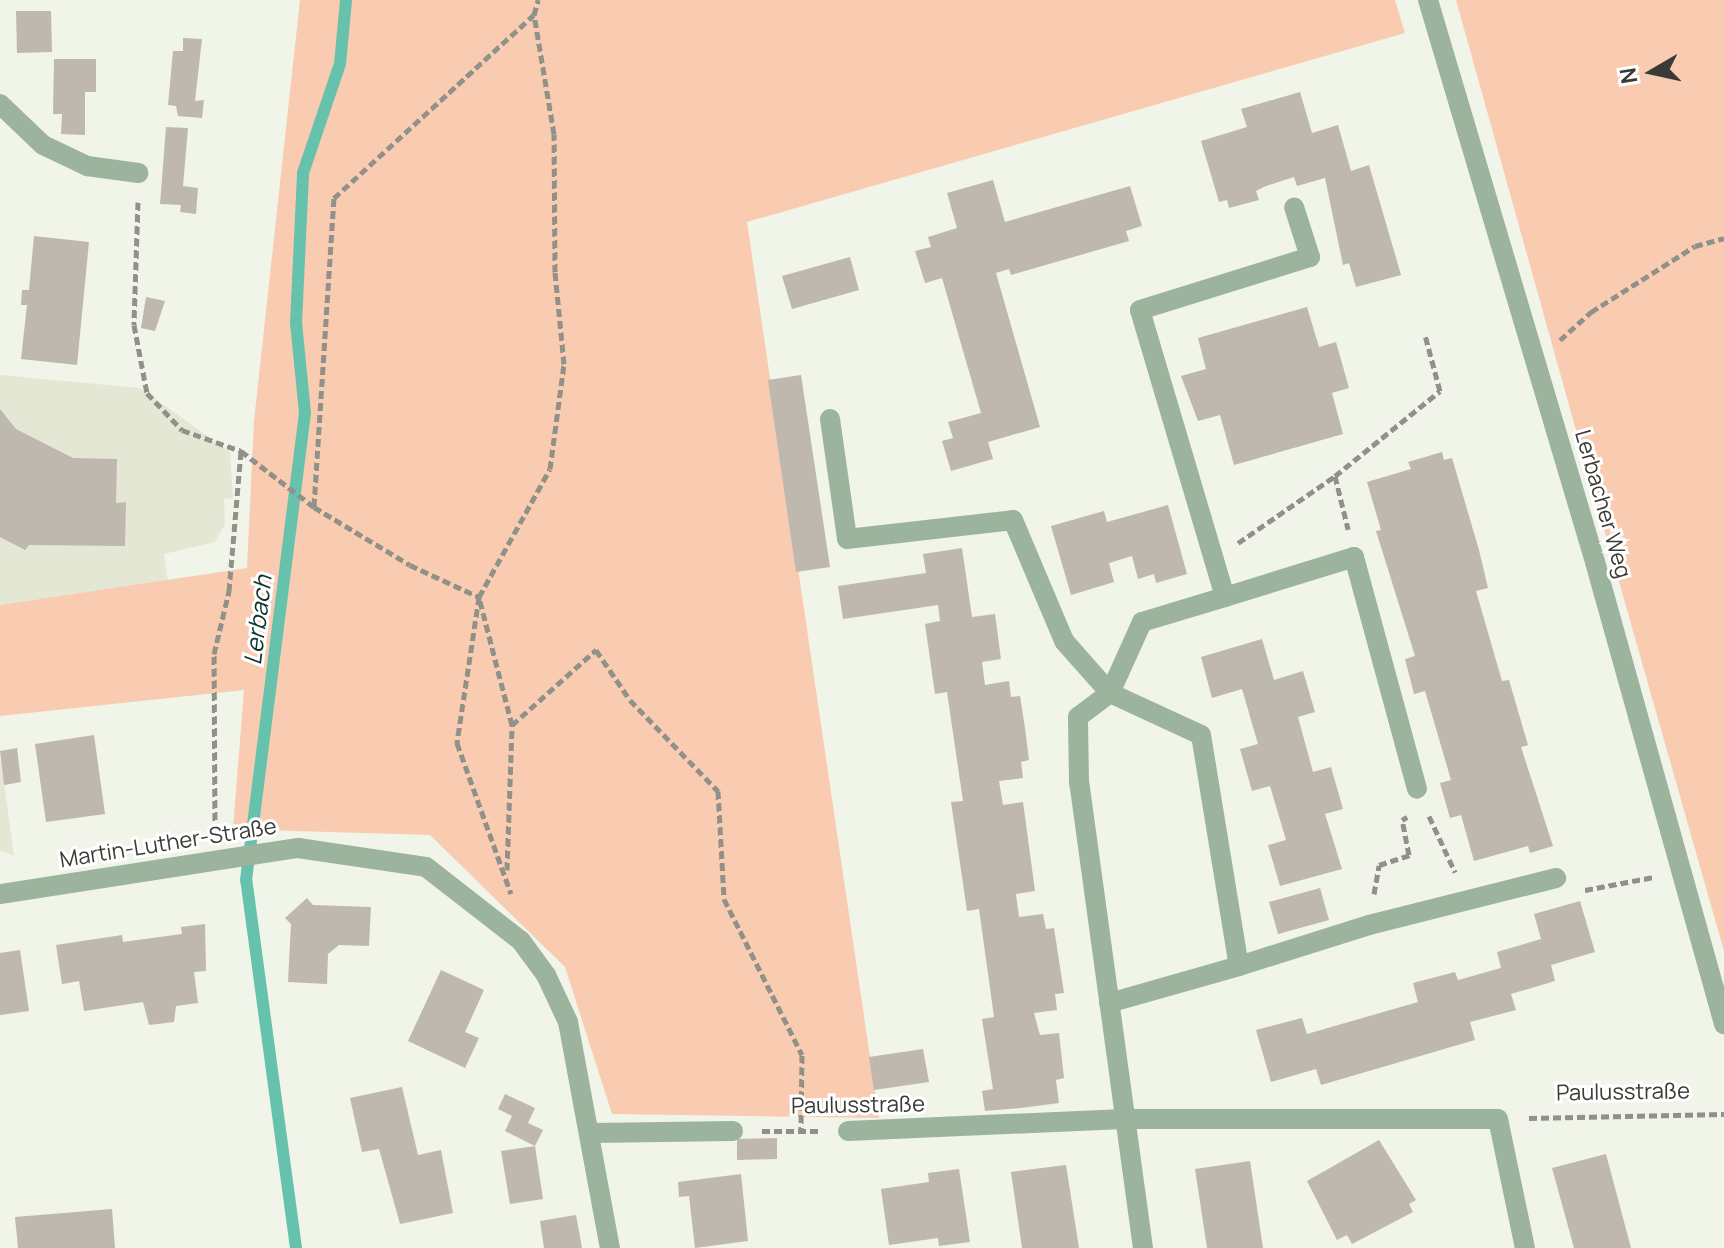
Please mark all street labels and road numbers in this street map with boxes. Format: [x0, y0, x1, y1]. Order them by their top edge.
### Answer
street label: Lerbacher Weg [1569, 427, 1637, 581]
street label: Martin-Luther-Straße [58, 813, 278, 873]
street label: Paulusstraße [1556, 1078, 1690, 1106]
street label: Paulusstraße [791, 1091, 925, 1119]

